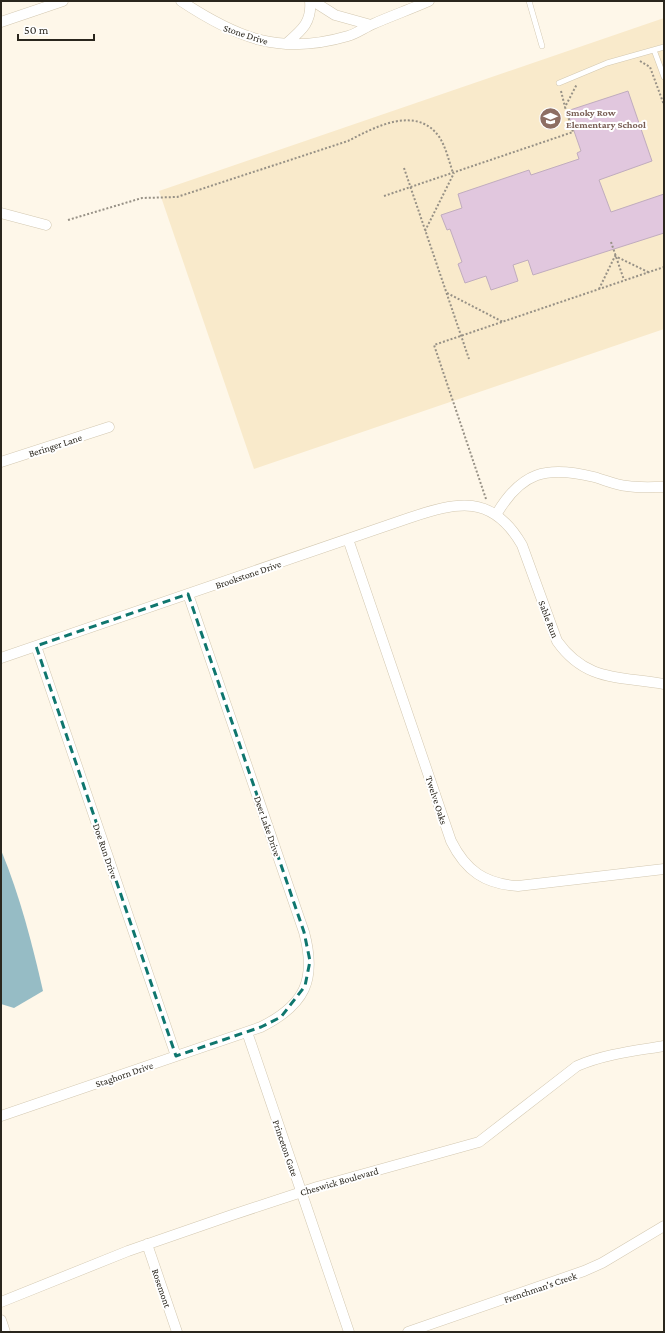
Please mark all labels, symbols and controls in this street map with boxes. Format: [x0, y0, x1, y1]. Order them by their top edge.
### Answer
scale bar [18, 16, 94, 42]
street label: Stone Drive [222, 22, 270, 47]
text: 50 m [24, 23, 49, 37]
school or university icon: Smoky Row Elementary School [538, 105, 564, 131]
place label: Smoky Row Elementary School [566, 107, 646, 130]
street label: Beringer Lane [27, 431, 84, 459]
street label: Brookstone Drive [214, 558, 283, 591]
street label: Sable Run [536, 599, 561, 640]
street label: Twelve Oaks [423, 774, 450, 826]
street label: Deer Lake Drive [252, 794, 283, 858]
street label: Doe Run Drive [91, 822, 120, 881]
street label: Staghorn Drive [94, 1059, 155, 1089]
street label: Princeton Gate [271, 1118, 301, 1178]
street label: Cheswick Boulevard [299, 1165, 380, 1198]
street label: Rosemont [150, 1267, 174, 1310]
street label: Frenchman's Creek [502, 1270, 578, 1305]

